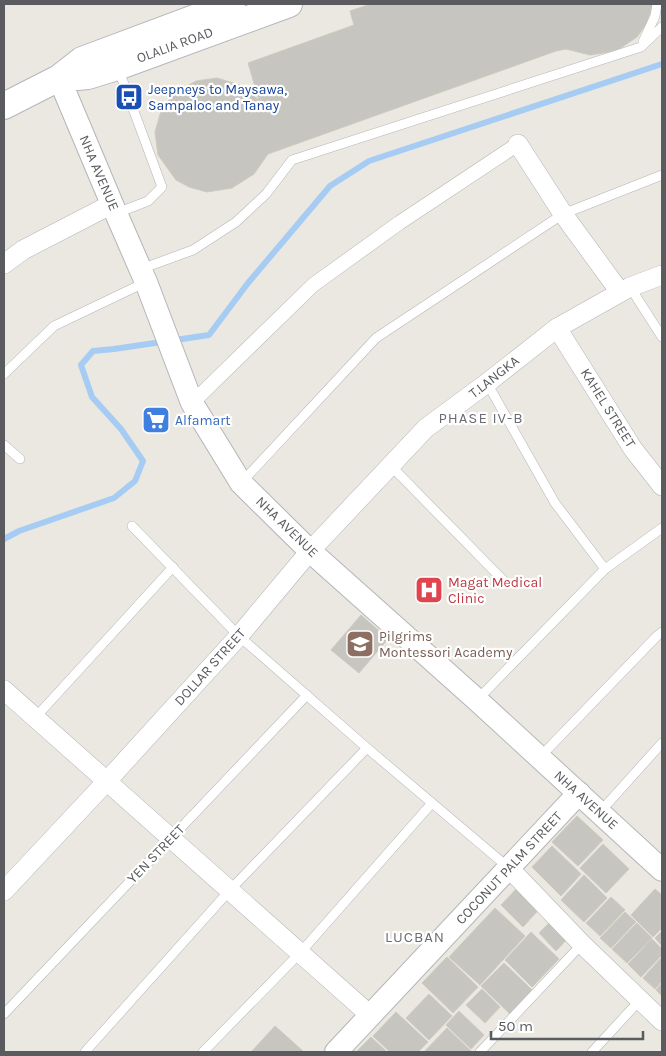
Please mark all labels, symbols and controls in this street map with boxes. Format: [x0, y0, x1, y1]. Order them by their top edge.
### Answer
street label: OLALIA ROAD [134, 23, 216, 67]
place label: Jeepneys to Maysawa, Sampaloc and Tanay [148, 81, 287, 114]
bus stop icon: Jeepneys to Maysawa, Sampaloc and Tanay [114, 82, 144, 112]
street label: NHA AVENUE [75, 133, 123, 213]
street label: T.LANGKA [465, 352, 523, 402]
street label: KAHEL STREET [577, 365, 639, 451]
supermarket icon: Alfamart [141, 405, 171, 435]
district label: PHASE IV-B [438, 409, 524, 427]
place label: Alfamart [175, 412, 231, 429]
street label: NHA AVENUE [252, 493, 322, 561]
place label: Magat Medical Clinic [448, 574, 542, 607]
hospital icon: Magat Medical Clinic [414, 575, 444, 605]
street label: DOLLAR STREET [171, 625, 249, 709]
place label: Pilgrims Montessori Academy [379, 628, 513, 661]
school or university icon: Pilgrims Montessori Academy [345, 629, 375, 659]
street label: NHA AVENUE [550, 767, 622, 833]
street label: COCONUT PALM STREET [452, 808, 566, 928]
street label: YEN STREET [124, 821, 188, 887]
district label: LUCBAN [385, 928, 445, 946]
scale bar [491, 1008, 644, 1040]
text: 50 m [498, 1017, 533, 1035]

